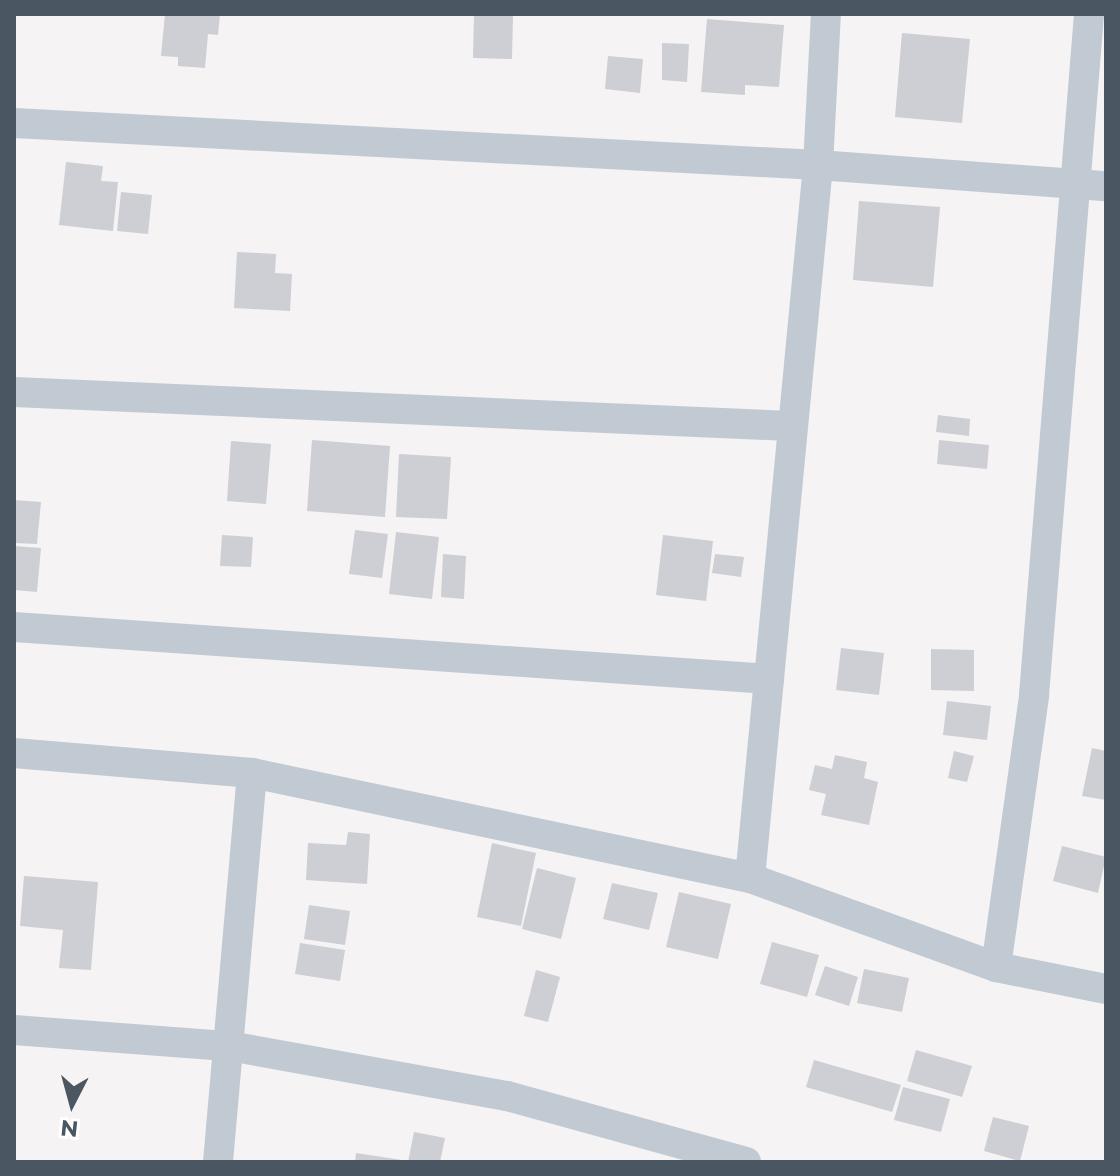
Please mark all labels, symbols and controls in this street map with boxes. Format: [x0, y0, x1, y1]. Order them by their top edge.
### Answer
north arrow [32, 1064, 112, 1144]
text: N [59, 1114, 80, 1143]

